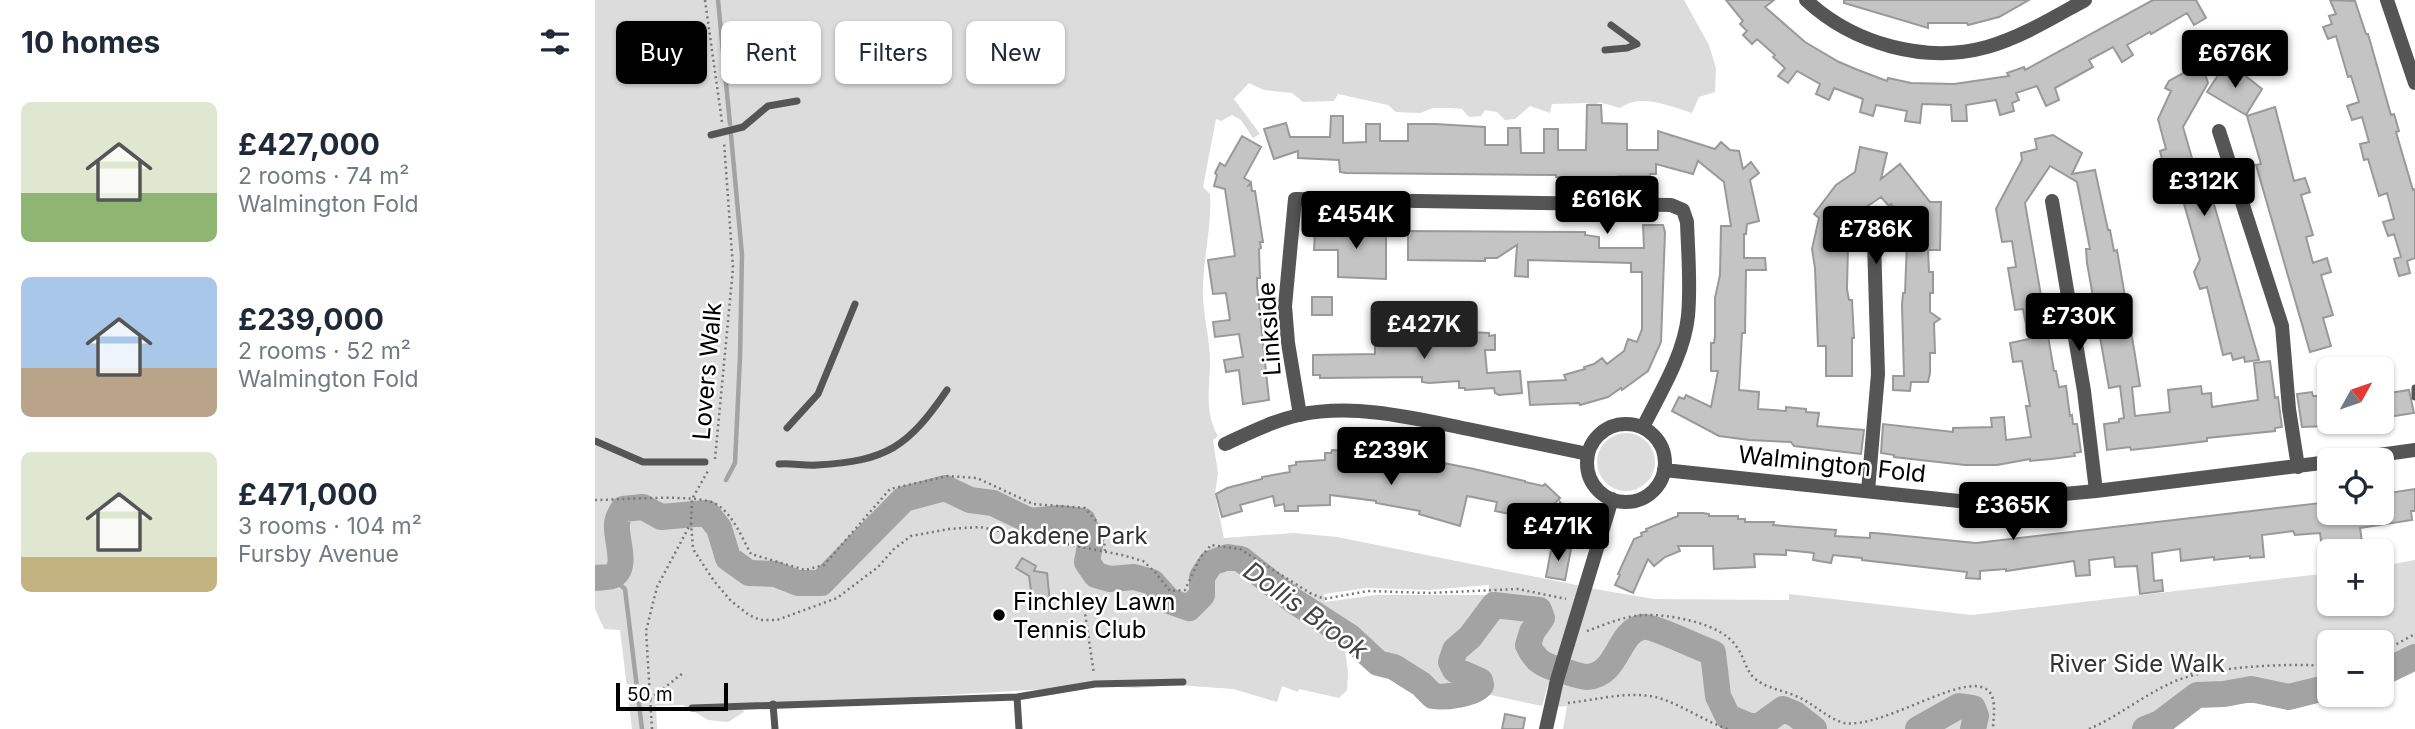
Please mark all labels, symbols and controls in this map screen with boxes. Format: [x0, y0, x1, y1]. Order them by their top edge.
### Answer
chip: Buy [616, 21, 707, 84]
chip: Rent [721, 21, 821, 84]
chip: Filters [835, 21, 952, 84]
chip: New [966, 21, 1065, 84]
icon: filters [536, 23, 574, 61]
text: 10 homes [21, 24, 160, 60]
pin: £676K [2186, 31, 2284, 90]
text: £676K [2198, 39, 2272, 67]
text: £427,000 [238, 126, 380, 162]
icon: home [77, 130, 161, 214]
pin: £312K [2155, 158, 2253, 218]
text: 2 rooms · 74 m² [238, 162, 410, 190]
text: £312K [2169, 167, 2239, 195]
pin: £616K [1558, 176, 1656, 236]
text: £616K [1571, 185, 1643, 213]
text: Walmington Fold [238, 190, 419, 218]
pin: £454K [1307, 191, 1405, 251]
text: £454K [1317, 200, 1395, 228]
pin: £786K [1827, 206, 1925, 266]
text: £786K [1839, 215, 1913, 243]
street label: Linkside [1251, 281, 1287, 377]
pin: £730K [2030, 294, 2128, 353]
text: £239,000 [238, 301, 384, 337]
street label: Lovers Walk [687, 301, 727, 441]
pin: £427K [1375, 302, 1473, 361]
text: £730K [2042, 302, 2116, 330]
icon: home [77, 305, 161, 389]
text: £427K [1387, 310, 1461, 338]
text: 2 rooms · 52 m² [238, 337, 411, 365]
north arrow [2317, 357, 2394, 434]
map controls [2317, 357, 2394, 707]
text: Walmington Fold [238, 365, 419, 393]
pin: £239K [1342, 428, 1440, 487]
text: £239K [1353, 436, 1429, 464]
street label: Walmington Fold [1737, 440, 1927, 488]
button: locate [2317, 448, 2394, 525]
text: £471,000 [238, 476, 378, 512]
icon: home [77, 480, 161, 564]
pin: £365K [1964, 482, 2062, 542]
text: £365K [1975, 491, 2051, 519]
pin: £471K [1509, 504, 1607, 563]
text: 3 rooms · 104 m² [238, 512, 422, 540]
text: £471K [1523, 512, 1593, 540]
park label: Oakdene Park [988, 521, 1148, 550]
button: + [2317, 539, 2394, 616]
text: Fursby Avenue [238, 540, 399, 568]
water label: Dollis Brook [1238, 555, 1375, 666]
place label: Finchley Lawn Tennis Club [1013, 587, 1176, 644]
marker: Finchley Lawn Tennis Club [991, 607, 1007, 623]
button: − [2317, 630, 2394, 707]
park label: River Side Walk [2049, 649, 2225, 678]
scale bar [616, 680, 728, 712]
text: 50 m [627, 683, 673, 706]

